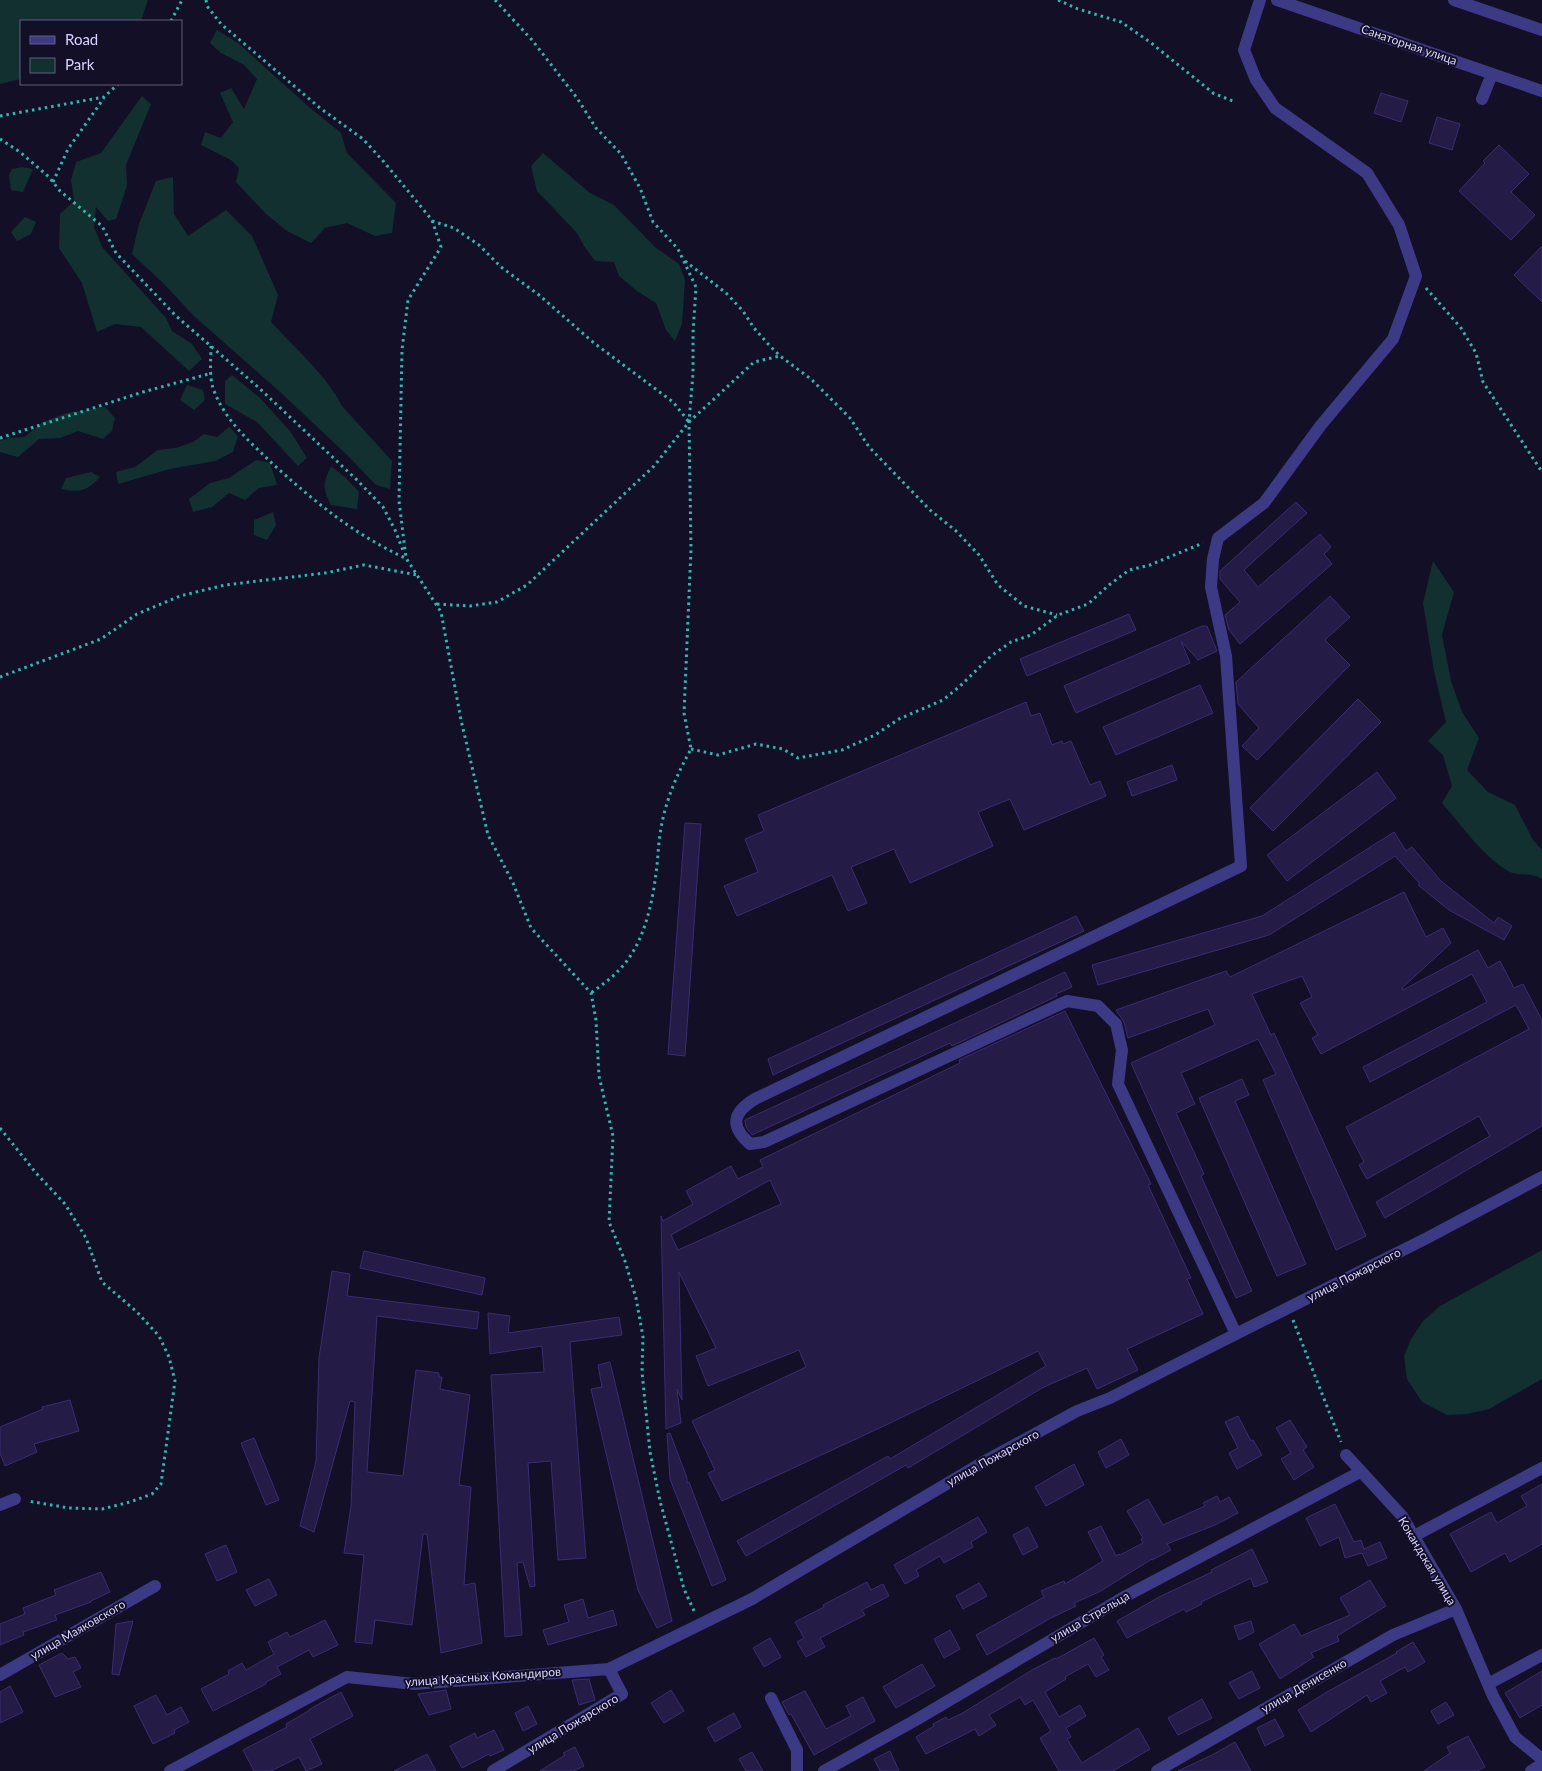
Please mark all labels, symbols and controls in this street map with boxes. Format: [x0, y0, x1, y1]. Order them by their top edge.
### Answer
legend [20, 20, 182, 85]
street label: Санаторная улица [1359, 21, 1459, 68]
text: Road [65, 30, 98, 48]
text: Park [65, 55, 95, 73]
street label: улица Пожарского [1304, 1244, 1403, 1305]
street label: улица Пожарского [944, 1426, 1042, 1489]
street label: Кокандская улица [1395, 1514, 1460, 1608]
street label: улица Стрельца [1048, 1588, 1132, 1645]
street label: улица Маяковского [27, 1596, 128, 1663]
street label: улица Денисенко [1258, 1655, 1349, 1716]
street label: улица Красных Командиров [405, 1664, 561, 1689]
street label: улица Пожарского [525, 1690, 621, 1757]

